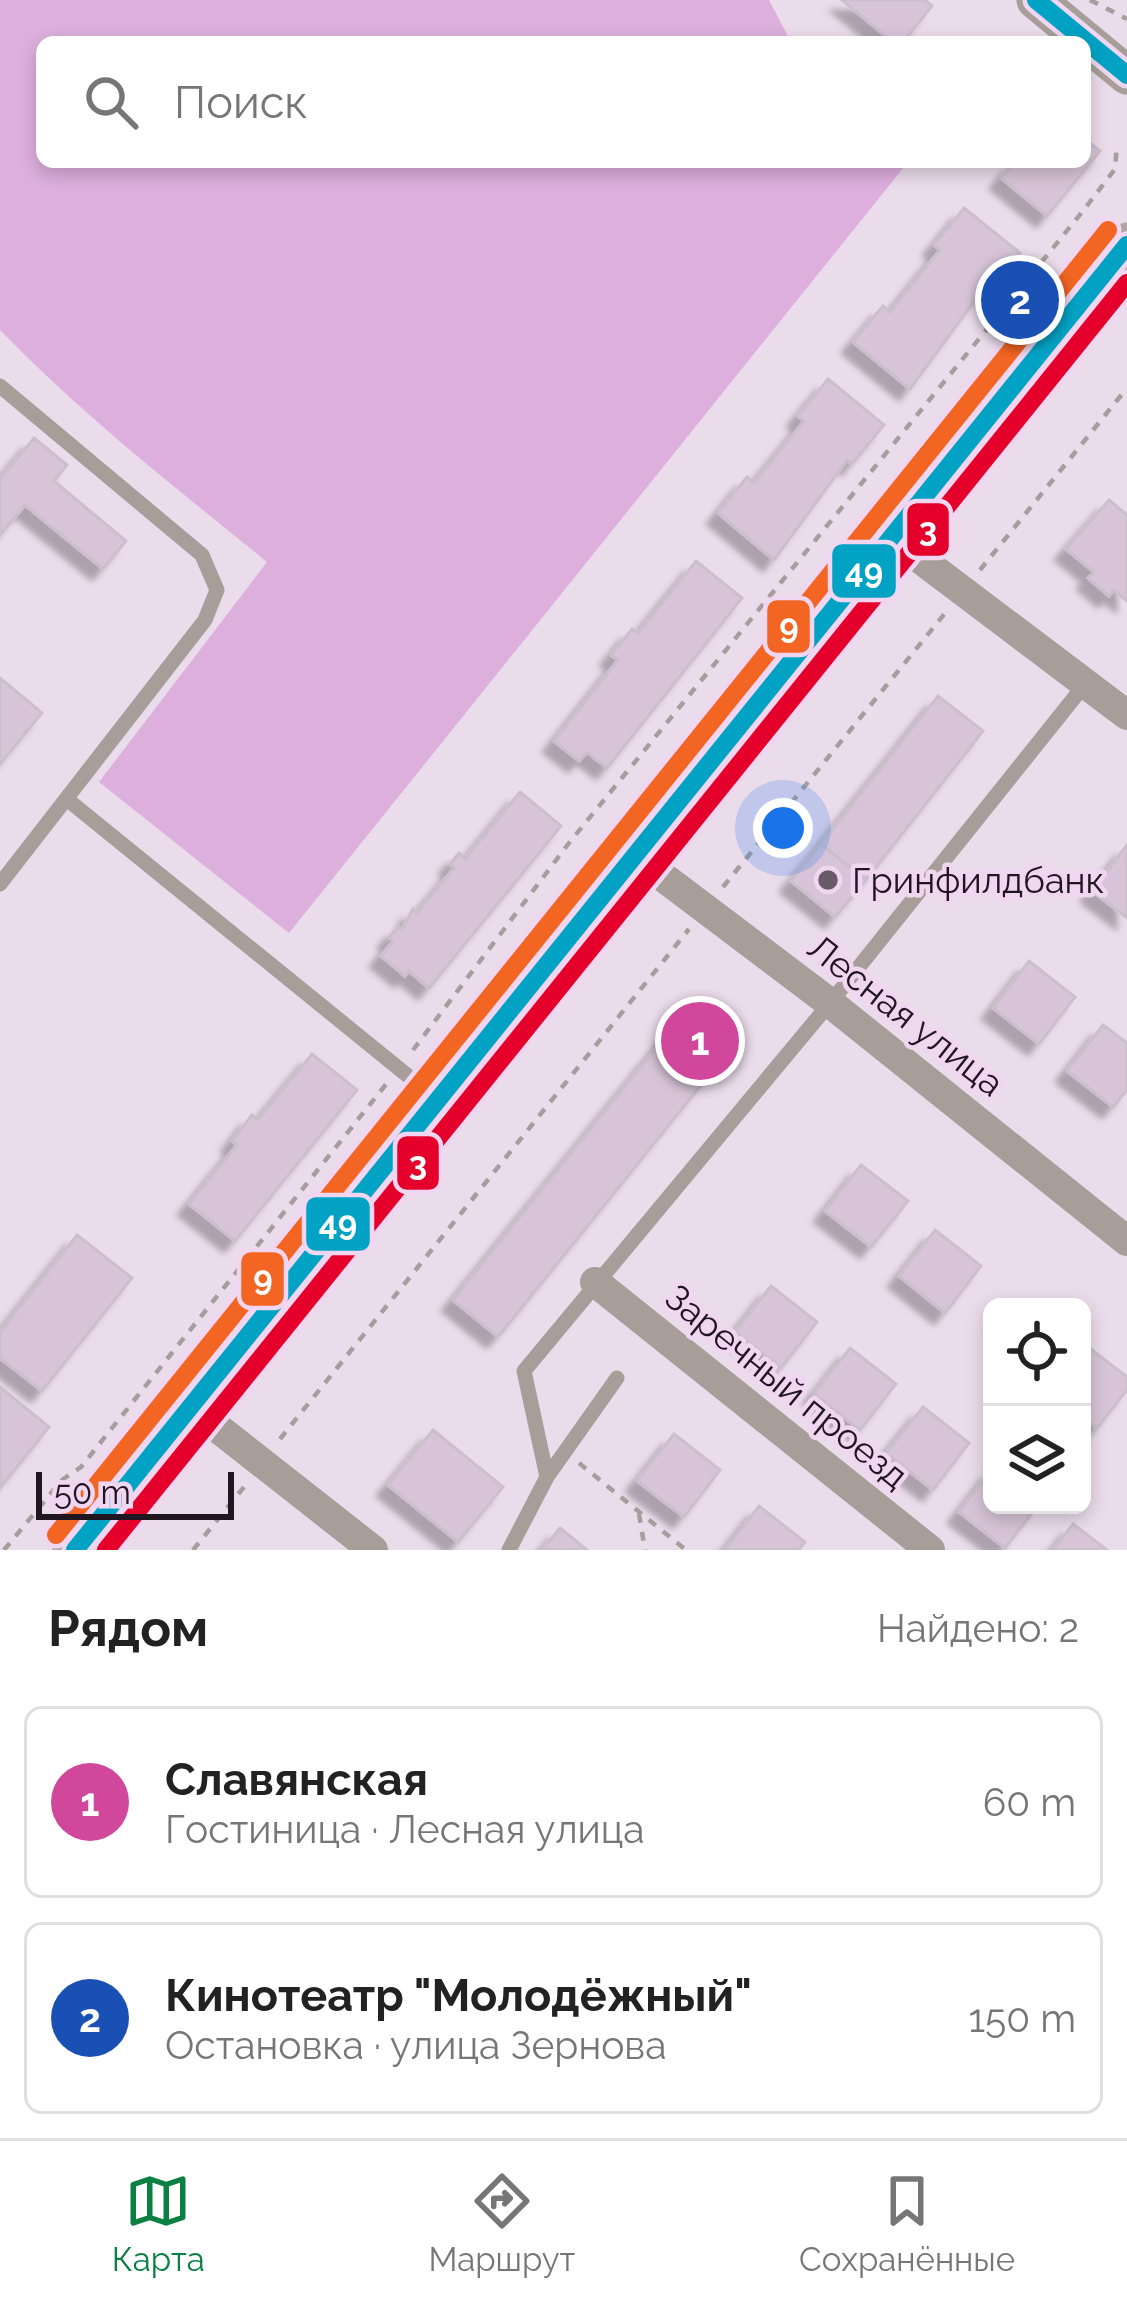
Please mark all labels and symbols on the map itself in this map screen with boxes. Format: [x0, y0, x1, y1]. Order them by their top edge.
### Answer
pin: 2 [981, 255, 1059, 345]
line badge: 3 [905, 501, 951, 558]
text: 3 [919, 510, 937, 549]
line badge: 49 [830, 542, 898, 600]
text: 49 [845, 552, 883, 591]
line badge: 9 [765, 598, 812, 655]
text: 9 [779, 607, 799, 646]
your location [753, 798, 813, 858]
place label: Гринфилдбанк [852, 859, 1104, 901]
marker: Гринфилдбанк [815, 867, 841, 893]
street label: Лесная улица [800, 926, 1012, 1104]
pin: 1 [661, 996, 739, 1086]
line badge: 3 [395, 1134, 441, 1192]
text: 3 [409, 1144, 427, 1183]
line badge: 49 [304, 1195, 372, 1253]
text: 49 [319, 1204, 357, 1243]
line badge: 9 [239, 1250, 286, 1308]
text: 9 [253, 1259, 273, 1298]
street label: Заречный проезд [657, 1275, 917, 1497]
scale bar [36, 1466, 234, 1519]

